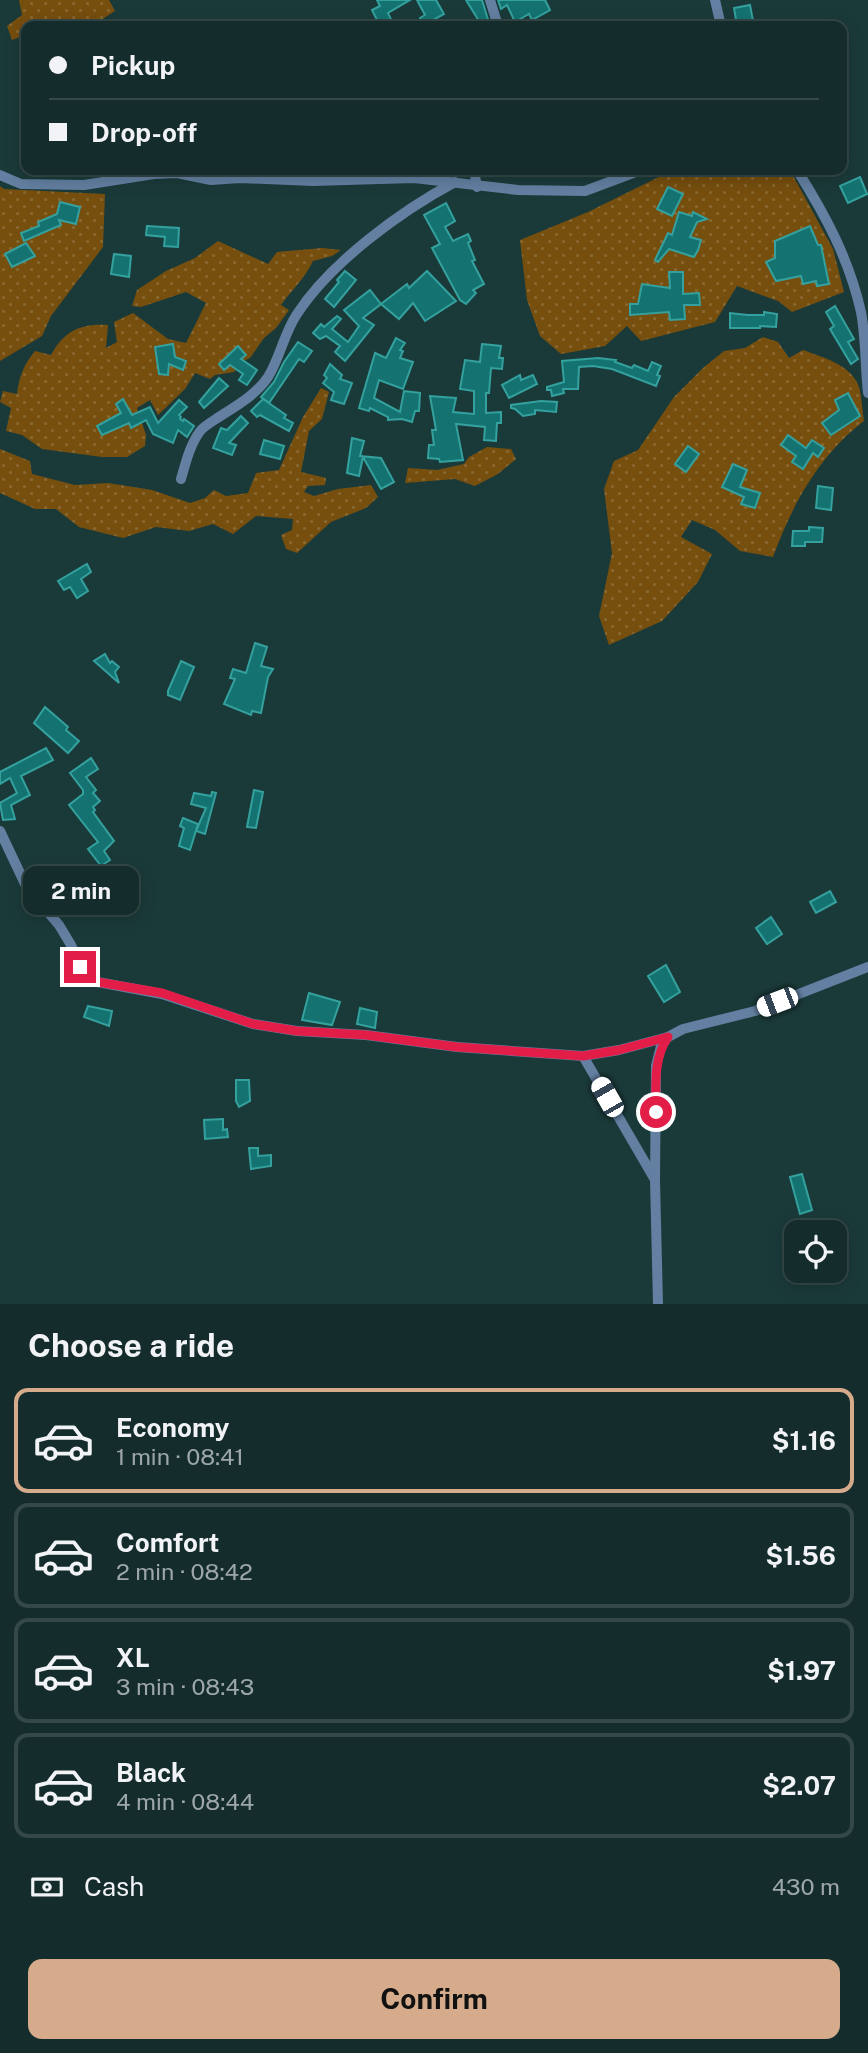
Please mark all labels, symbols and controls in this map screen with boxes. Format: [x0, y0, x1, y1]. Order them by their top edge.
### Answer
text: Pickup [91, 50, 175, 81]
text: Drop-off [91, 117, 197, 148]
callout: 2 min [22, 866, 138, 914]
text: 2 min [51, 877, 111, 904]
route end [64, 951, 96, 983]
car [754, 985, 801, 1019]
car [588, 1074, 627, 1120]
route start [640, 1096, 672, 1128]
map controls [784, 1220, 847, 1283]
button: locate [784, 1220, 847, 1283]
text: Choose a ride [28, 1327, 234, 1364]
icon: car [32, 1409, 95, 1472]
text: Economy [116, 1412, 229, 1443]
text: $1.16 [772, 1425, 836, 1456]
text: 1 min · 08:41 [116, 1443, 244, 1470]
icon: car [32, 1524, 95, 1587]
text: Comfort [116, 1527, 219, 1558]
text: $1.56 [765, 1540, 836, 1571]
text: 2 min · 08:42 [116, 1558, 253, 1585]
icon: car [32, 1639, 95, 1702]
text: XL [116, 1642, 150, 1673]
text: $1.97 [767, 1655, 836, 1686]
text: 3 min · 08:43 [116, 1673, 254, 1700]
icon: car [32, 1754, 95, 1817]
text: Black [116, 1757, 186, 1788]
text: $2.07 [762, 1770, 836, 1801]
text: 4 min · 08:44 [116, 1788, 254, 1815]
icon: cash [28, 1868, 66, 1906]
text: Cash [84, 1871, 144, 1902]
text: 430 m [772, 1873, 840, 1900]
button: Confirm [28, 1959, 840, 2039]

